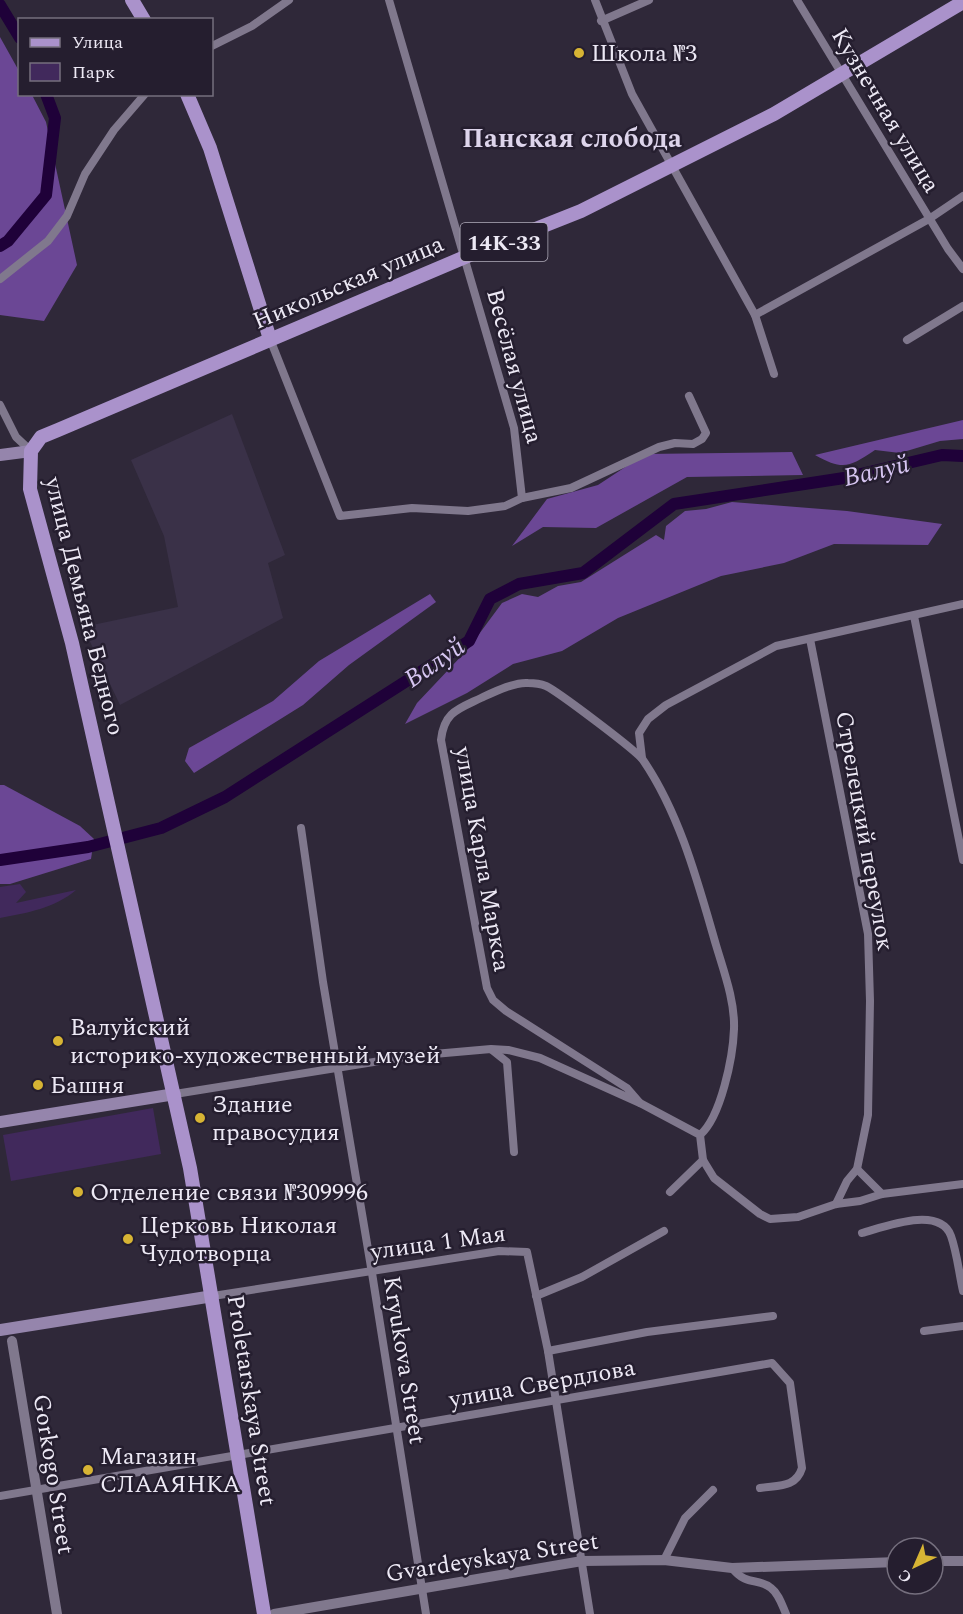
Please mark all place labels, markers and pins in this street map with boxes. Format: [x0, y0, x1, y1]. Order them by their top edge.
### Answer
place label: Школа №3 [591, 36, 697, 72]
marker: Школа №3 [572, 46, 586, 60]
place label: Валуйский историко-художественный музей [70, 1010, 440, 1074]
marker: Валуйский историко-художественный музей [51, 1034, 65, 1048]
place label: Башня [50, 1068, 124, 1104]
marker: Башня [31, 1078, 45, 1092]
place label: Здание правосудия [212, 1087, 340, 1151]
marker: Здание правосудия [193, 1111, 207, 1125]
place label: Отделение связи №309996 [90, 1175, 368, 1211]
marker: Отделение связи №309996 [71, 1185, 85, 1199]
place label: Церковь Николая Чудотворца [140, 1208, 337, 1272]
marker: Церковь Николая Чудотворца [121, 1232, 135, 1246]
place label: Магазин СЛААЯНКА [100, 1439, 241, 1503]
marker: Магазин СЛААЯНКА [81, 1463, 95, 1477]

